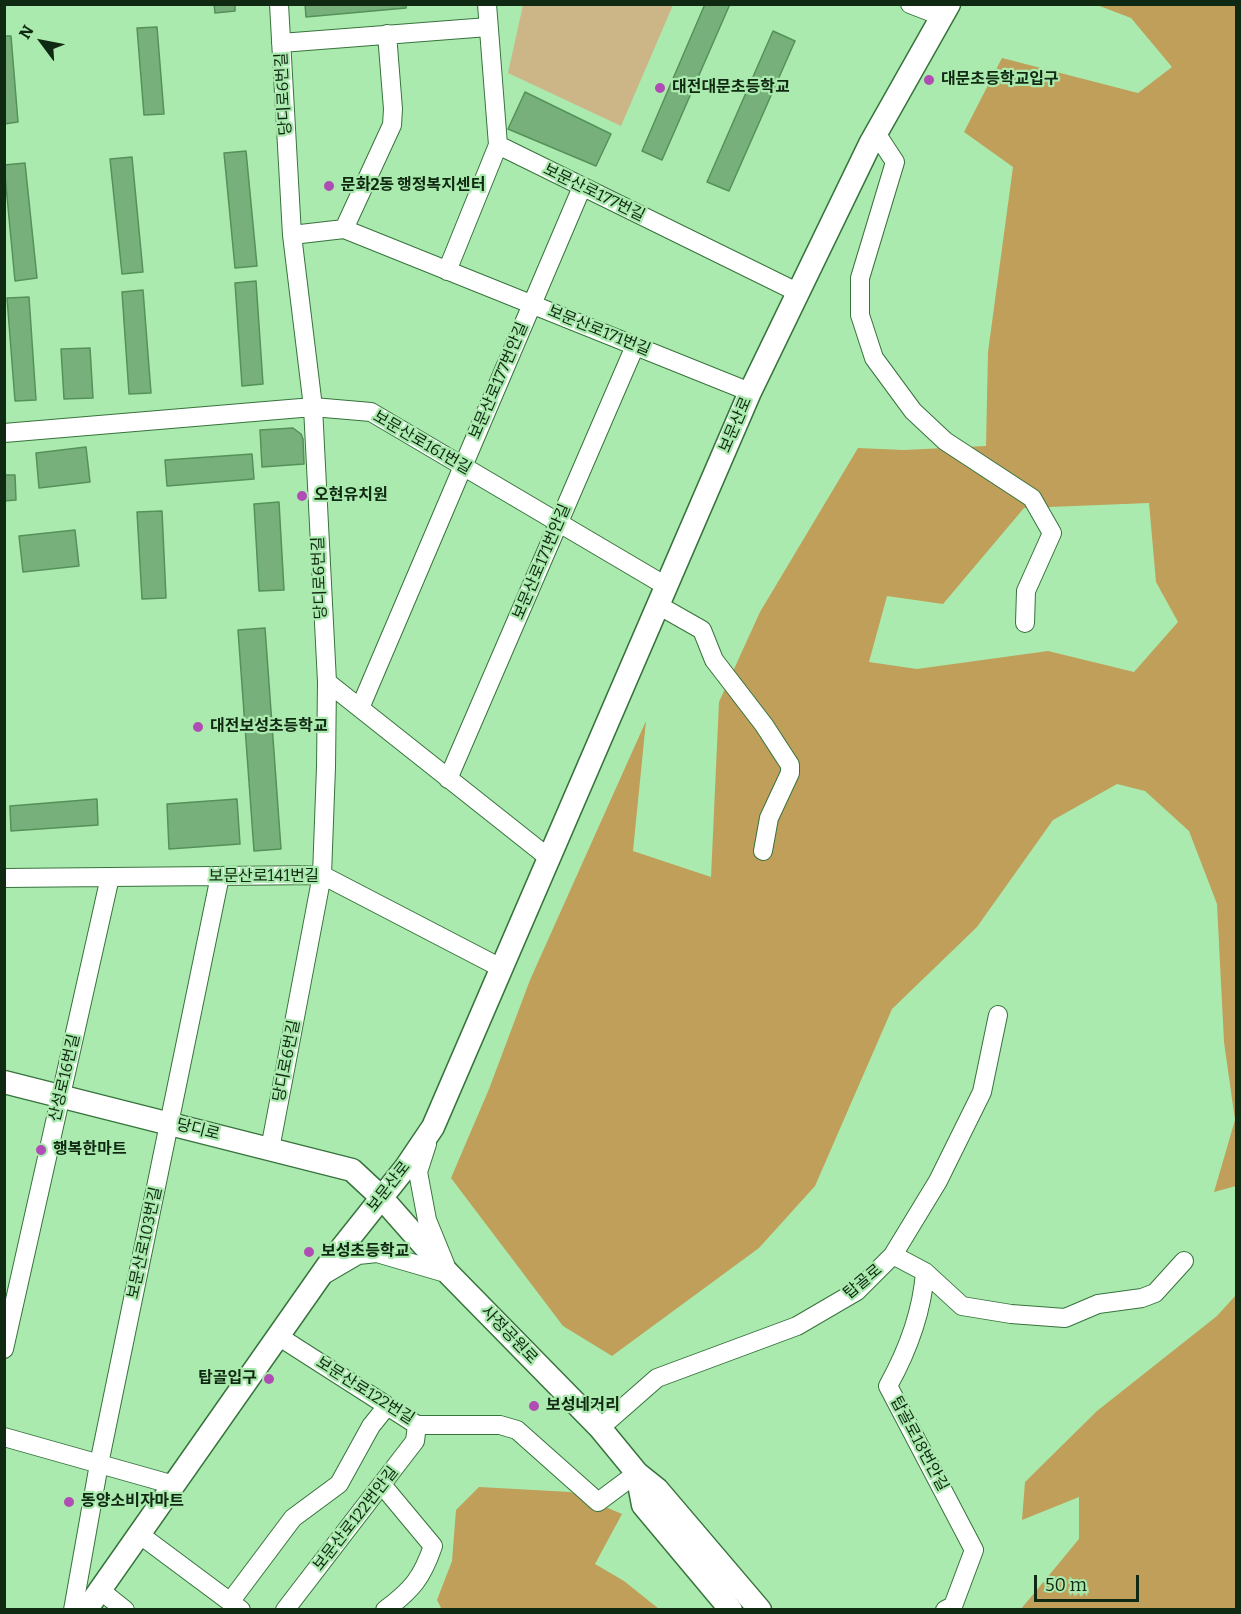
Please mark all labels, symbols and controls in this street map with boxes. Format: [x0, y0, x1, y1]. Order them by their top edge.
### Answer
north arrow [12, 12, 72, 72]
text: N [15, 22, 38, 42]
street label: 당디로6번길 [272, 52, 296, 136]
place label: 대문초등학교입구 [941, 70, 1059, 90]
marker: 대문초등학교입구 [922, 73, 936, 87]
place label: 대전대문초등학교 [672, 78, 790, 98]
marker: 대전대문초등학교 [653, 81, 667, 95]
street label: 보문산로177번길 [540, 160, 648, 226]
place label: 문화2동 행정복지센터 [341, 176, 485, 196]
marker: 문화2동 행정복지센터 [322, 179, 336, 193]
street label: 보문산로171번길 [545, 302, 653, 360]
street label: 보문산로177번안길 [466, 319, 532, 443]
street label: 보문산로 [716, 394, 756, 456]
street label: 보문산로161번길 [369, 407, 475, 479]
place label: 오현유치원 [314, 486, 388, 506]
marker: 오현유치원 [295, 489, 309, 503]
street label: 보문산로171번안길 [509, 501, 575, 623]
street label: 당디로6번길 [309, 536, 331, 620]
place label: 대전보성초등학교 [210, 717, 328, 737]
marker: 대전보성초등학교 [191, 720, 205, 734]
street label: 보문산로141번길 [209, 867, 319, 887]
street label: 당디로6번길 [270, 1018, 304, 1104]
street label: 산성로16번길 [46, 1032, 84, 1124]
street label: 당디로 [174, 1115, 222, 1145]
place label: 행복한마트 [53, 1140, 127, 1160]
marker: 행복한마트 [34, 1143, 48, 1157]
street label: 보문산로 [363, 1158, 415, 1216]
street label: 보문산로103번길 [124, 1185, 166, 1301]
place label: 보성초등학교 [321, 1242, 409, 1262]
marker: 보성초등학교 [302, 1245, 316, 1259]
street label: 탑골로 [840, 1260, 886, 1304]
street label: 사정공원로 [477, 1302, 541, 1368]
street label: 보문산로122번길 [312, 1353, 418, 1429]
place label: 탑골입구 [198, 1369, 257, 1389]
marker: 탑골입구 [262, 1372, 276, 1386]
street label: 탑골로18번안길 [886, 1393, 952, 1495]
place label: 보성네거리 [546, 1396, 620, 1416]
marker: 보성네거리 [527, 1399, 541, 1413]
street label: 보문산로122번안길 [309, 1463, 403, 1575]
place label: 동양소비자마트 [81, 1492, 184, 1512]
marker: 동양소비자마트 [62, 1495, 76, 1509]
scale bar [1037, 1563, 1142, 1601]
text: 50 m [1045, 1574, 1087, 1596]

